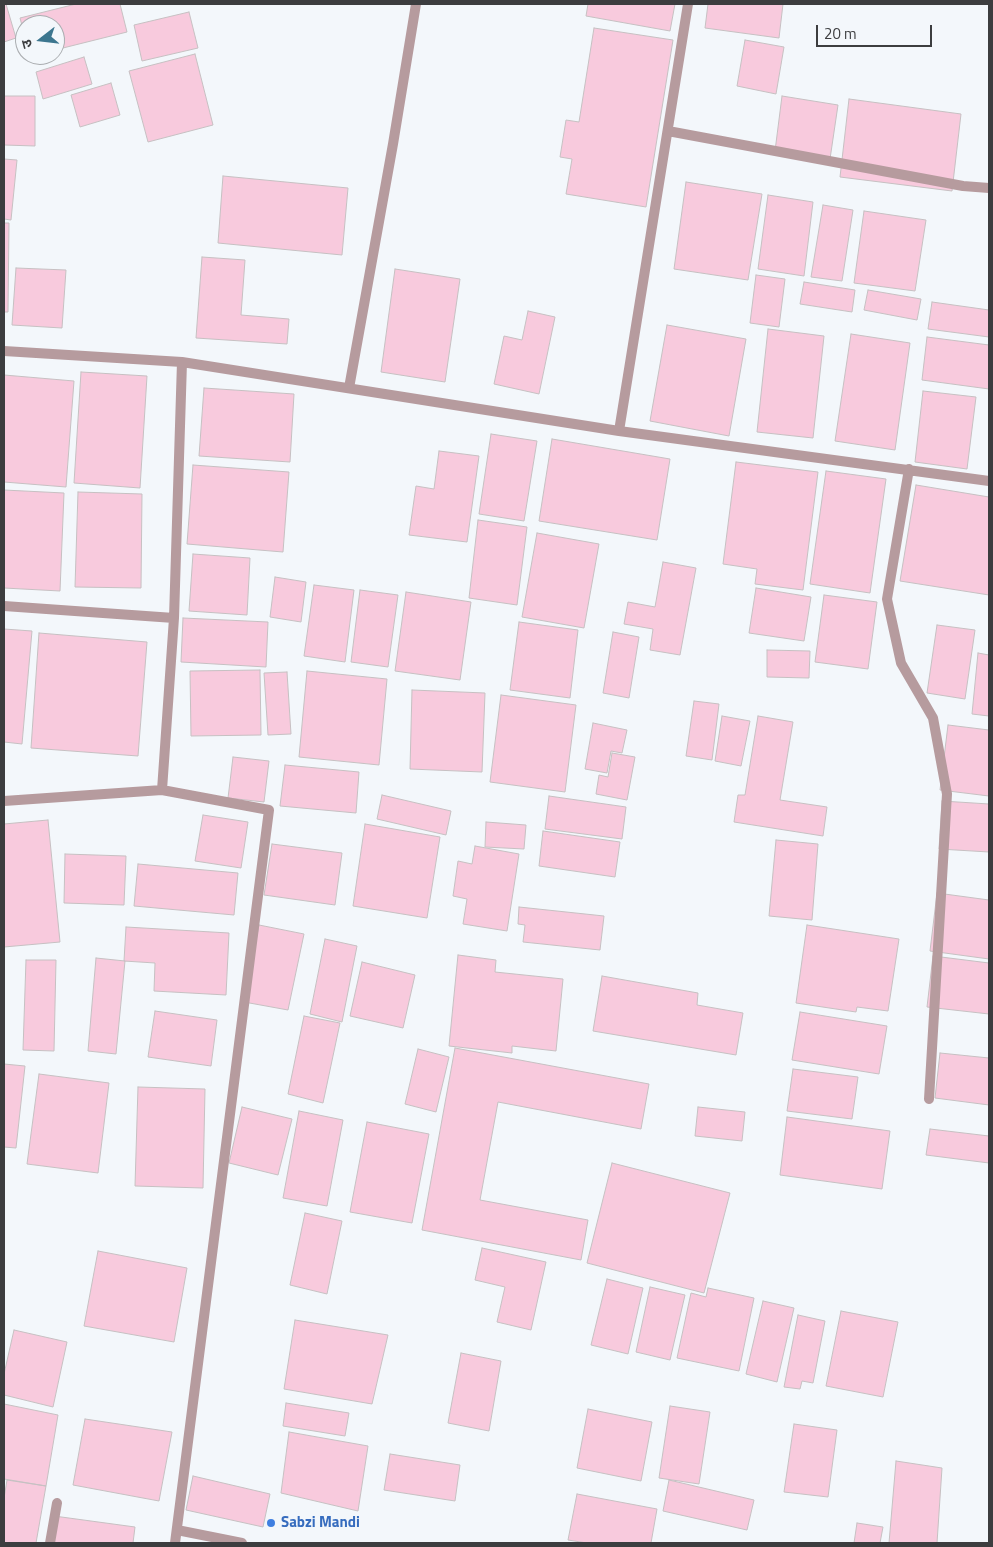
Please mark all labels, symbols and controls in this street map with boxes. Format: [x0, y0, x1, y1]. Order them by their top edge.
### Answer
north arrow [15, 15, 65, 65]
scale bar [818, 15, 934, 47]
text: 20 m [824, 22, 857, 45]
text: उ [15, 37, 37, 51]
place label: Sabzi Mandi [281, 1514, 360, 1532]
marker: Sabzi Mandi [265, 1517, 277, 1529]

